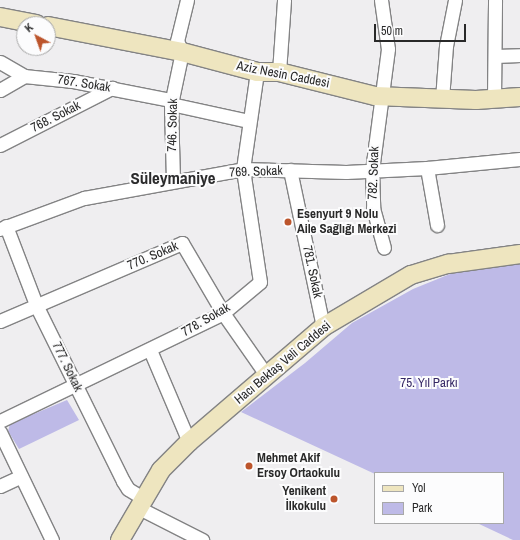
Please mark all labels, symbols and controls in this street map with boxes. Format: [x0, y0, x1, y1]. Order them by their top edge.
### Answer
north arrow [16, 16, 56, 56]
scale bar [376, 16, 468, 42]
text: K [22, 20, 36, 35]
text: 50 m [381, 23, 403, 39]
street label: Aziz Nesin Caddesi [235, 58, 331, 92]
street label: 767. Sokak [56, 72, 112, 96]
street label: 768. Sokak [29, 98, 83, 136]
street label: 746. Sokak [165, 98, 181, 152]
street label: 782. Sokak [365, 146, 383, 200]
street label: 769. Sokak [229, 163, 283, 181]
district label: Süleymaniye [130, 168, 216, 188]
place label: Esenyurt 9 Nolu Aile Sağlığı Merkezi [297, 207, 397, 238]
marker: Esenyurt 9 Nolu Aile Sağlığı Merkezi [282, 216, 294, 228]
street label: 770. Sokak [125, 238, 181, 274]
street label: 781. Sokak [299, 244, 325, 300]
street label: 778. Sokak [179, 300, 233, 340]
street label: Hacı Bektaş Veli Caddesi [232, 318, 334, 408]
street label: 777. Sokak [48, 340, 86, 394]
park label: 75. Yıl Parkı [400, 375, 458, 391]
place label: Mehmet Akif Ersoy Ortaokulu [257, 451, 340, 482]
marker: Mehmet Akif Ersoy Ortaokulu [244, 461, 254, 471]
legend [374, 472, 504, 524]
text: Yol [412, 480, 425, 496]
place label: Yenikent İlkokulu [282, 484, 326, 515]
marker: Yenikent İlkokulu [329, 494, 339, 504]
text: Park [412, 500, 432, 516]

